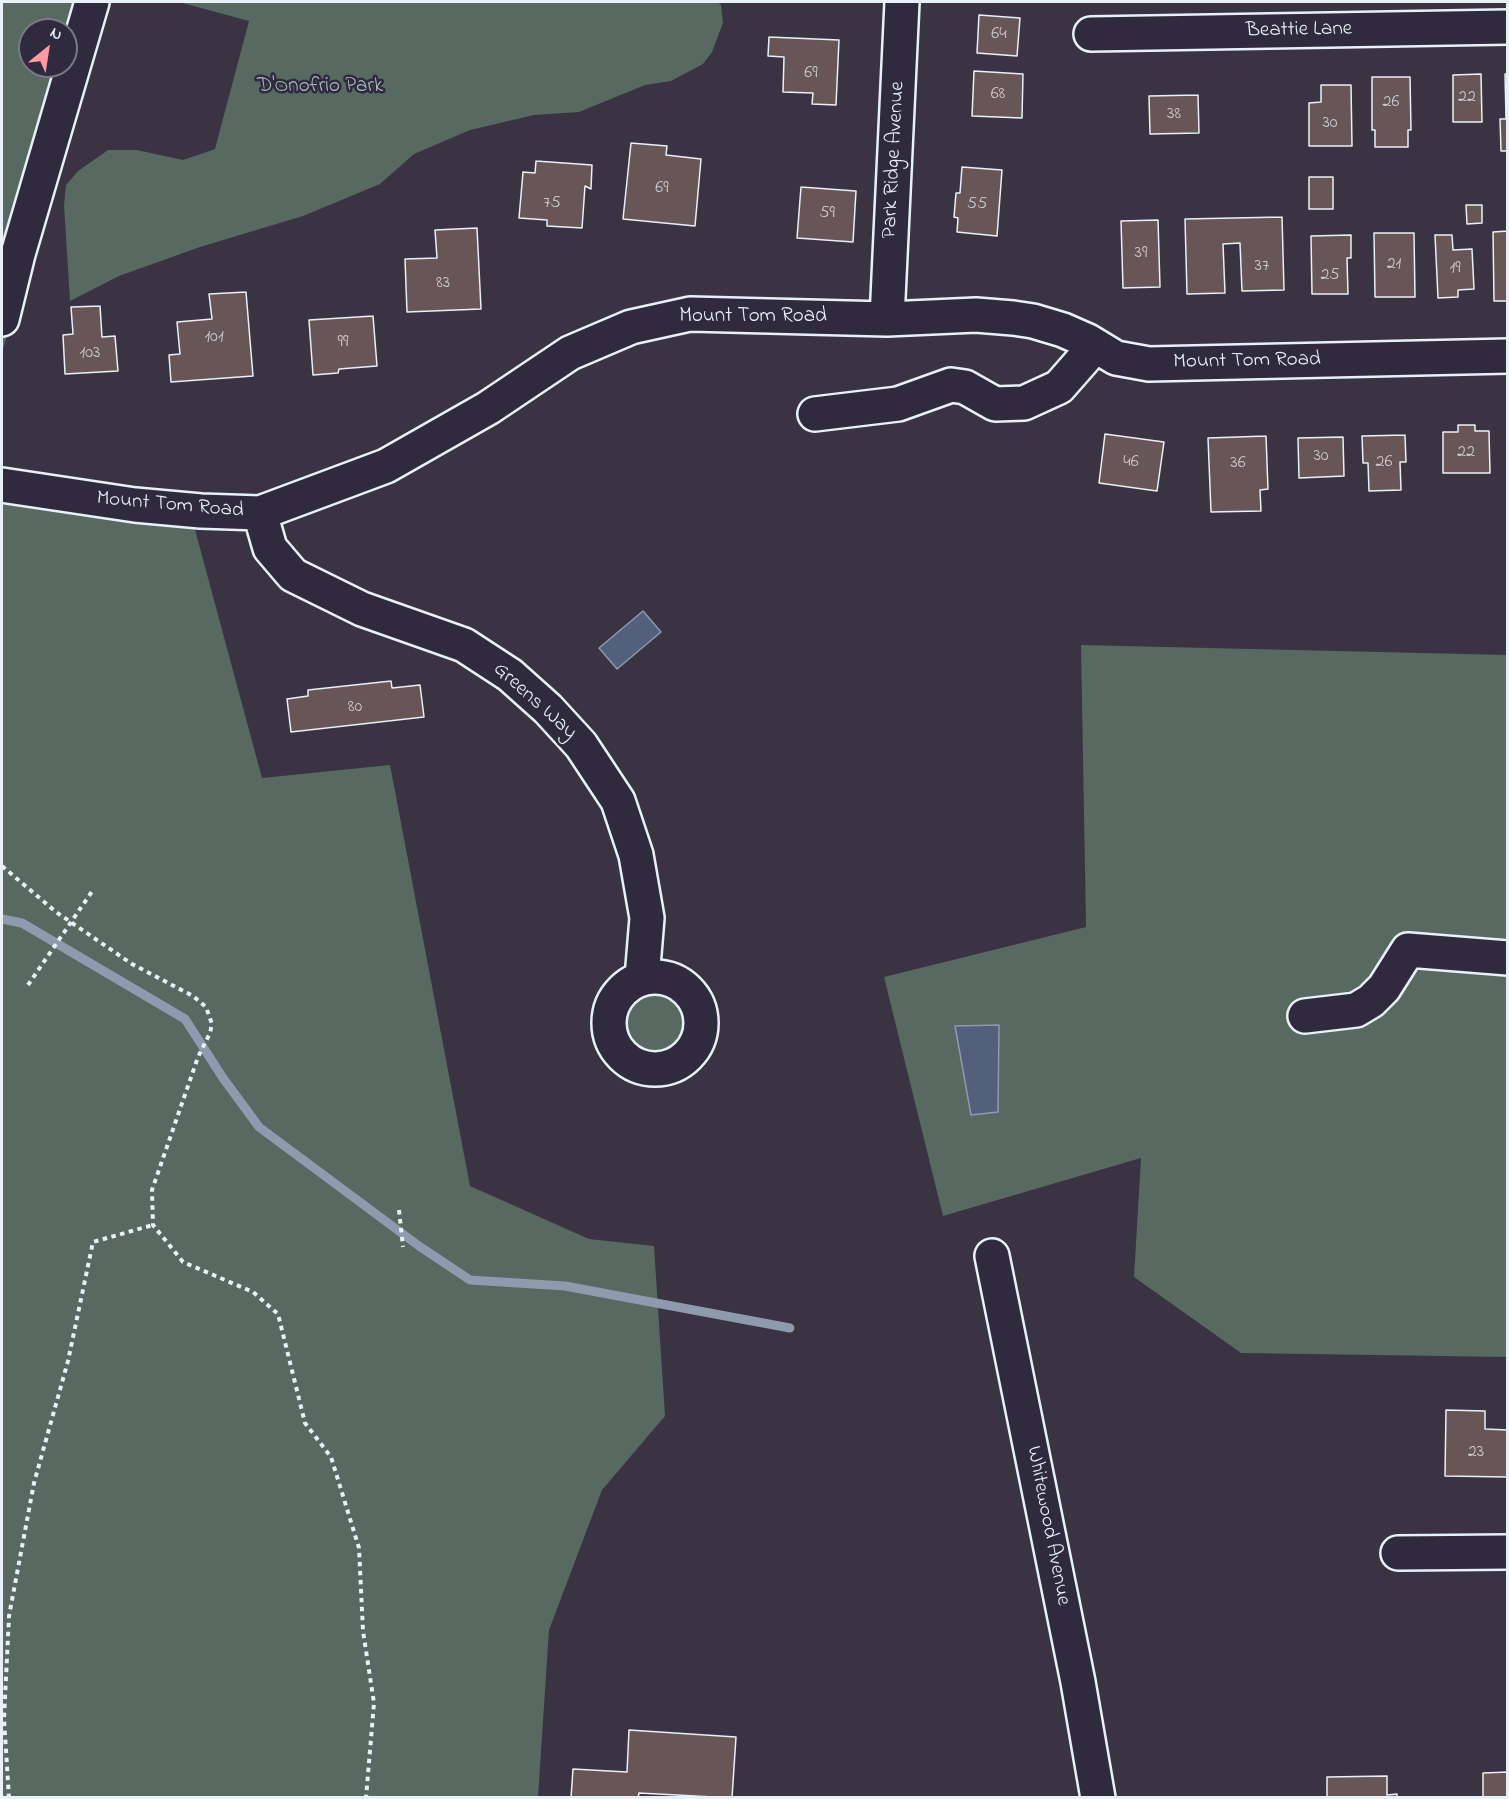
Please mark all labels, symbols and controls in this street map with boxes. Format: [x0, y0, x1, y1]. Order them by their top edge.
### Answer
street label: Beattie Lane [1246, 17, 1352, 45]
north arrow [18, 18, 78, 78]
text: N [45, 21, 67, 47]
house number: 64 [991, 24, 1007, 46]
house number: 69 [804, 63, 818, 85]
park label: D'Onofrio Park [257, 75, 383, 101]
street label: Park Ridge Avenue [878, 81, 912, 239]
house number: 68 [991, 84, 1005, 106]
house number: 22 [1458, 87, 1476, 109]
house number: 26 [1383, 92, 1399, 114]
house number: 38 [1167, 104, 1181, 126]
house number: 30 [1322, 113, 1338, 135]
house number: 69 [655, 178, 669, 200]
house number: 75 [543, 193, 561, 215]
house number: 55 [967, 194, 987, 216]
house number: 59 [819, 203, 835, 225]
house number: 39 [1135, 243, 1147, 265]
house number: 21 [1387, 254, 1401, 276]
house number: 37 [1255, 256, 1269, 278]
house number: 19 [1449, 258, 1461, 280]
house number: 25 [1320, 265, 1340, 287]
house number: 83 [436, 273, 450, 295]
street label: Mount Tom Road [679, 305, 827, 331]
house number: 101 [204, 327, 224, 349]
house number: 99 [338, 332, 348, 354]
house number: 103 [80, 343, 100, 365]
street label: Mount Tom Road [1173, 348, 1321, 376]
house number: 22 [1457, 442, 1475, 464]
house number: 30 [1313, 446, 1329, 468]
house number: 46 [1123, 452, 1139, 474]
house number: 26 [1376, 452, 1392, 474]
house number: 36 [1230, 453, 1246, 475]
street label: Mount Tom Road [95, 487, 245, 525]
street label: Greens Way [487, 658, 581, 746]
house number: 80 [348, 697, 362, 719]
house number: 23 [1468, 1442, 1484, 1464]
street label: Whitewood Avenue [1019, 1444, 1075, 1608]

